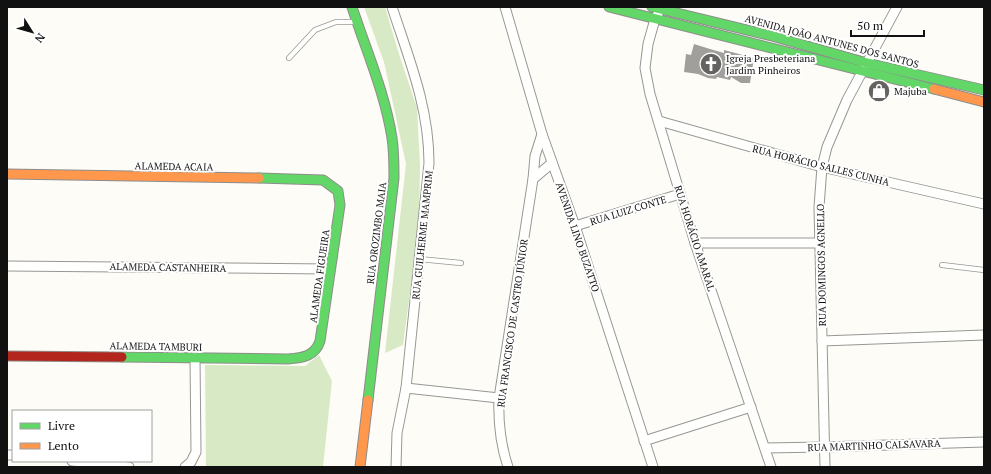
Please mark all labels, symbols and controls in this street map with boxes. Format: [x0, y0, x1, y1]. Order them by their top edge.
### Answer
north arrow [12, 12, 52, 52]
street label: AVENIDA JOÃO ANTUNES DOS SANTOS [743, 12, 920, 71]
scale bar [851, 12, 924, 38]
text: 50 m [857, 18, 884, 33]
text: N [31, 30, 48, 46]
church icon: Igreja Presbeteriana Jardim Pinheiros [698, 51, 724, 77]
place label: Igreja Presbeteriana Jardim Pinheiros [726, 52, 815, 77]
shop icon: Majuba [866, 78, 892, 104]
place label: Majuba [894, 85, 927, 98]
street label: RUA HORÁCIO SALLES CUNHA [751, 142, 891, 189]
street label: ALAMEDA ACAIA [135, 159, 214, 174]
street label: RUA GUILHERME MAMPRIM [409, 169, 436, 300]
street label: AVENIDA LINO BUZATTO [553, 180, 602, 294]
street label: RUA OROZIMBO MAIA [364, 181, 389, 285]
street label: RUA HORÁCIO AMARAL [671, 184, 718, 293]
street label: RUA LUIZ CONTE [588, 193, 668, 228]
street label: RUA DOMINGOS AGNELLO [814, 204, 829, 326]
street label: ALAMEDA FIGUEIRA [306, 228, 333, 324]
street label: RUA FRANCISCO DE CASTRO JÚNIOR [494, 237, 531, 408]
street label: ALAMEDA CASTANHEIRA [109, 260, 227, 275]
street label: ALAMEDA TAMBURI [109, 339, 203, 354]
legend [12, 410, 152, 462]
text: Livre [48, 418, 75, 433]
street label: RUA MARTINHO CALSAVARA [807, 437, 941, 454]
text: Lento [48, 438, 79, 453]

